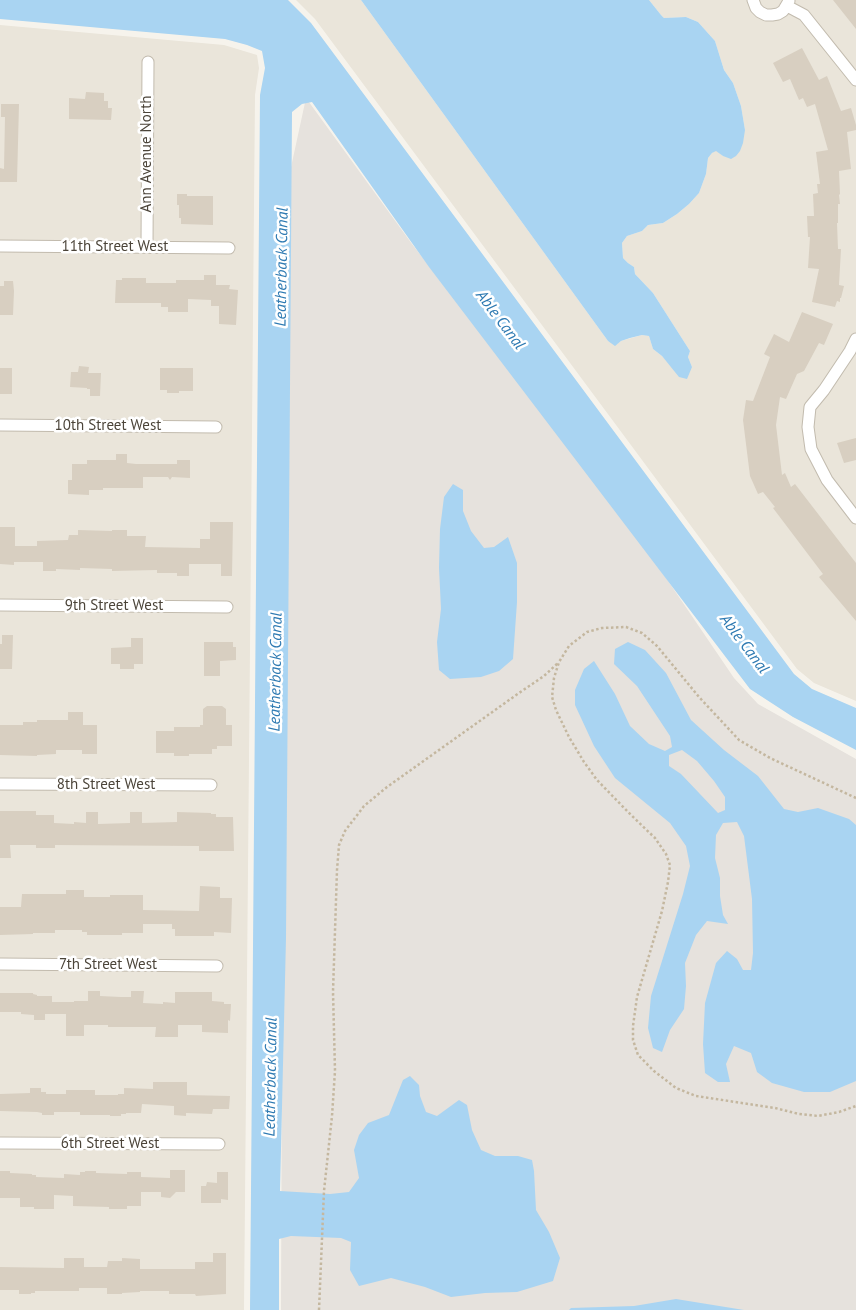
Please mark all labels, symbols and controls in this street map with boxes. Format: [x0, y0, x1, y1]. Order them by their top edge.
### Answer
street label: Ann Avenue North [138, 95, 156, 213]
water label: Leatherback Canal [271, 207, 293, 327]
street label: 11th Street West [62, 238, 168, 256]
water label: Able Canal [471, 286, 529, 354]
street label: 10th Street West [55, 417, 161, 435]
street label: 9th Street West [65, 597, 163, 615]
water label: Able Canal [715, 610, 773, 678]
water label: Leatherback Canal [265, 612, 287, 732]
street label: 8th Street West [57, 776, 155, 794]
street label: 7th Street West [59, 956, 157, 974]
water label: Leatherback Canal [260, 1017, 282, 1137]
street label: 6th Street West [61, 1135, 159, 1153]

